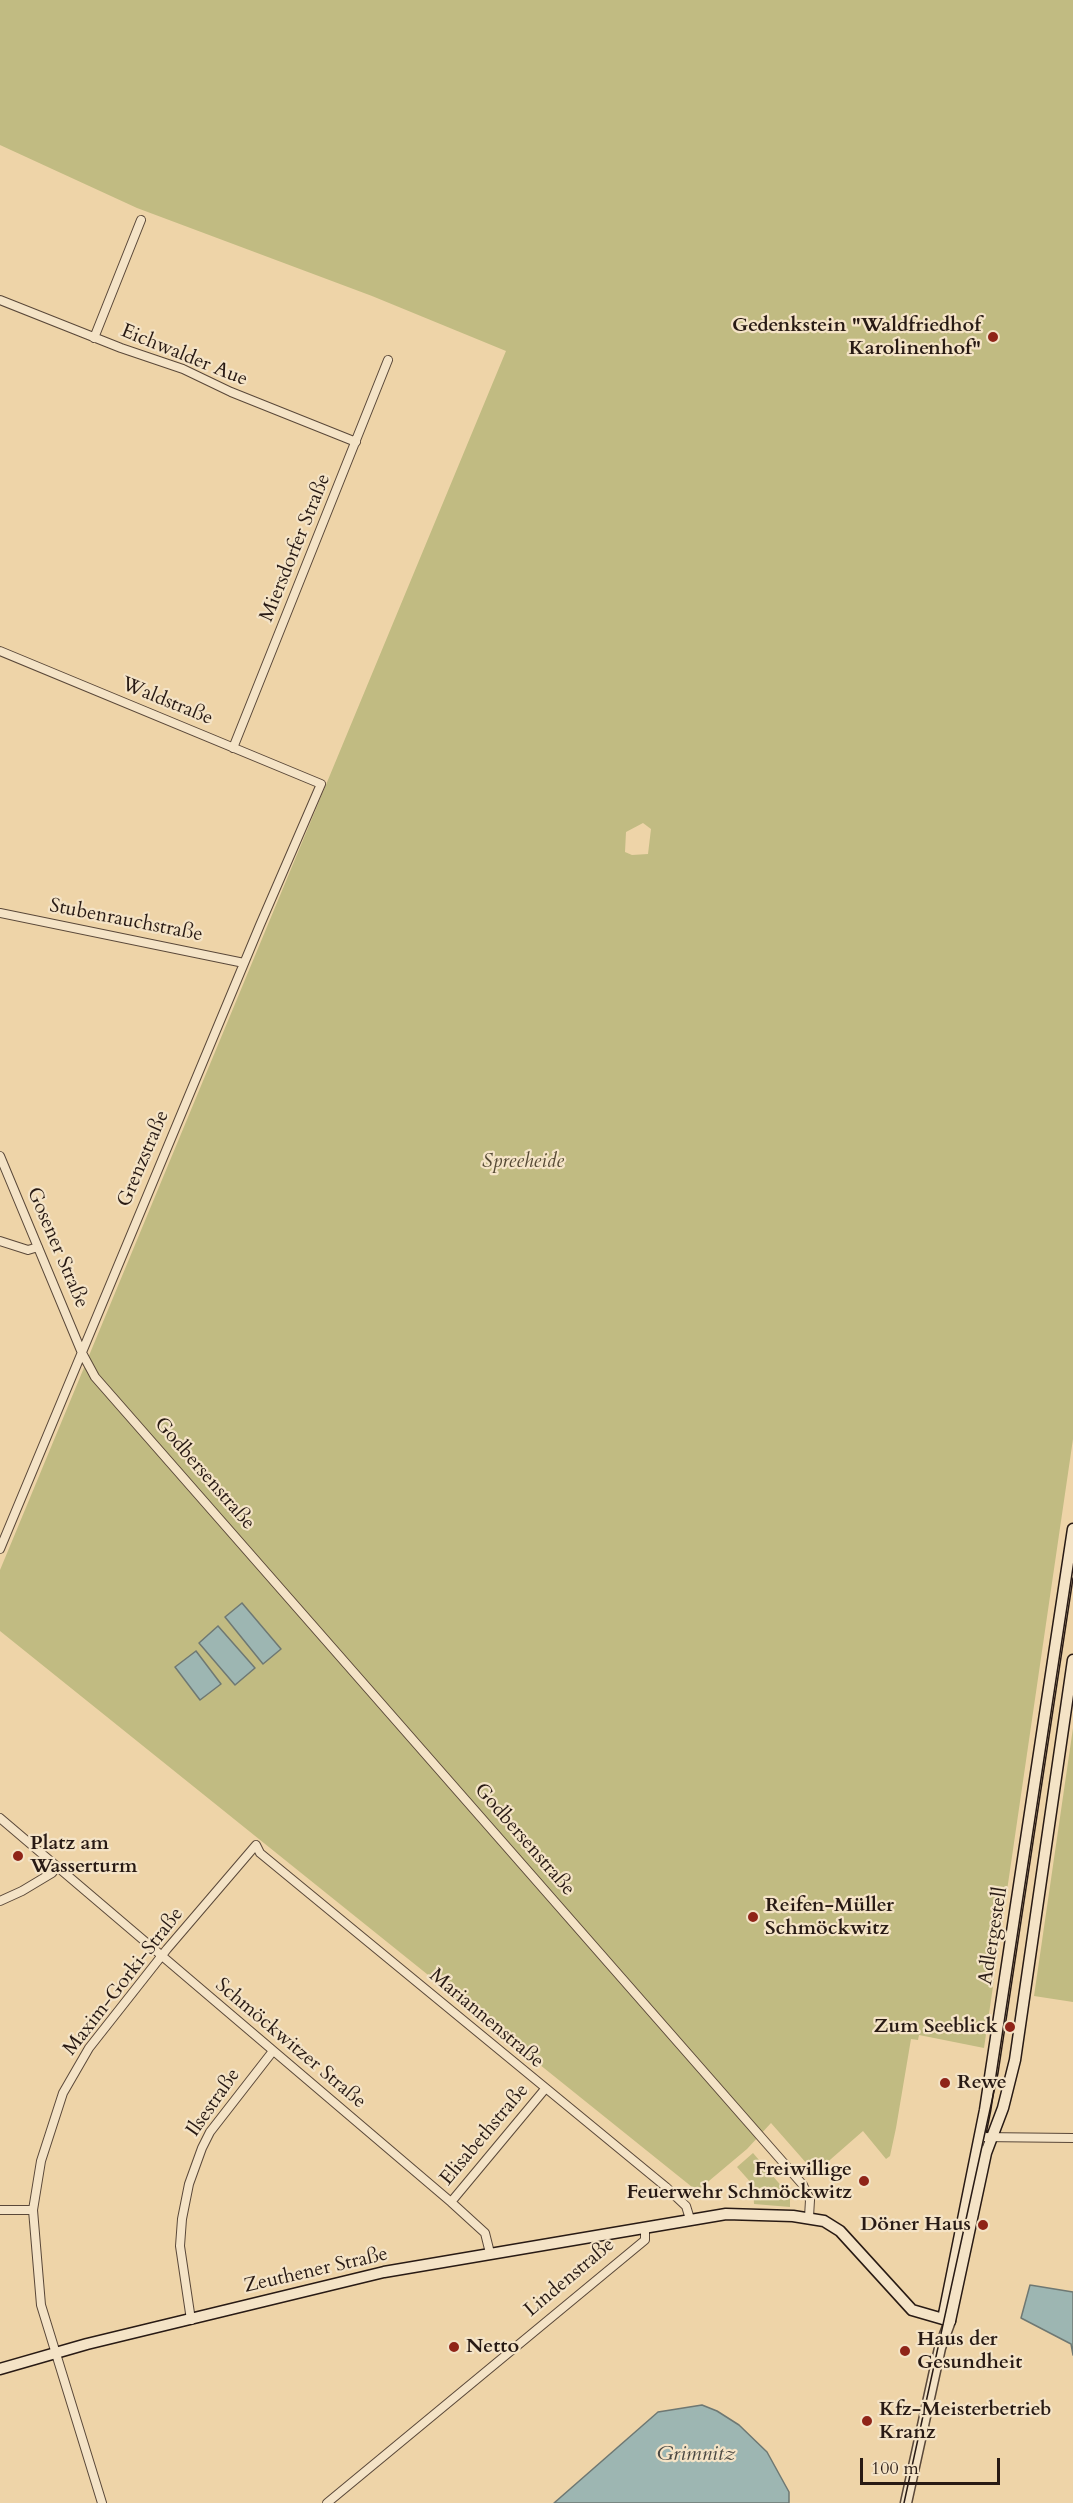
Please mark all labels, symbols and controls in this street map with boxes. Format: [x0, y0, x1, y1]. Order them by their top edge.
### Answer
place label: Gedenkstein "Waldfriedhof Karolinenhof" [732, 314, 981, 361]
street label: Eichwalder Aue [117, 320, 251, 392]
marker: Gedenkstein "Waldfriedhof Karolinenhof" [986, 330, 1000, 344]
street label: Miersdorfer Straße [255, 471, 337, 625]
street label: Waldstraße [118, 673, 216, 731]
street label: Stubenrauchstraße [47, 894, 205, 948]
street label: Grenzstraße [113, 1107, 175, 1211]
park label: Spreeheide [482, 1150, 564, 1174]
street label: Gosener Straße [21, 1184, 93, 1312]
street label: Godbersenstraße [149, 1413, 259, 1535]
street label: Godbersenstraße [469, 1779, 579, 1901]
place label: Platz am Wasserturm [30, 1832, 138, 1879]
marker: Platz am Wasserturm [11, 1849, 25, 1863]
street label: Adlergestell [974, 1885, 1014, 1987]
place label: Reifen-Müller Schmöckwitz [765, 1894, 894, 1941]
street label: Maxim-Gorki-Straße [59, 1903, 189, 2061]
marker: Reifen-Müller Schmöckwitz [746, 1910, 760, 1924]
street label: Mariannenstraße [424, 1964, 548, 2074]
street label: Schmöckwitzer Straße [210, 1974, 370, 2114]
place label: Zum Seeblick [873, 2015, 998, 2039]
marker: Zum Seeblick [1003, 2020, 1017, 2034]
street label: Ilsestraße [182, 2064, 246, 2142]
place label: Rewe [957, 2071, 1007, 2095]
marker: Rewe [938, 2076, 952, 2090]
street label: Elisabethstraße [435, 2079, 535, 2191]
place label: Freiwillige Feuerwehr Schmöckwitz [626, 2158, 852, 2205]
marker: Freiwillige Feuerwehr Schmöckwitz [857, 2174, 871, 2188]
place label: Döner Haus [860, 2213, 971, 2237]
marker: Döner Haus [976, 2218, 990, 2232]
street label: Lindenstraße [520, 2233, 620, 2323]
street label: Zeuthener Straße [242, 2243, 390, 2299]
place label: Haus der Gesundheit [917, 2328, 1022, 2375]
place label: Netto [466, 2335, 519, 2359]
marker: Netto [447, 2340, 461, 2354]
marker: Haus der Gesundheit [898, 2344, 912, 2358]
place label: Kfz-Meisterbetrieb Kranz [879, 2398, 1051, 2445]
marker: Kfz-Meisterbetrieb Kranz [860, 2414, 874, 2428]
water label: Grimnitz [657, 2442, 735, 2468]
scale bar [863, 2446, 1002, 2484]
text: 100 m [871, 2456, 919, 2481]

